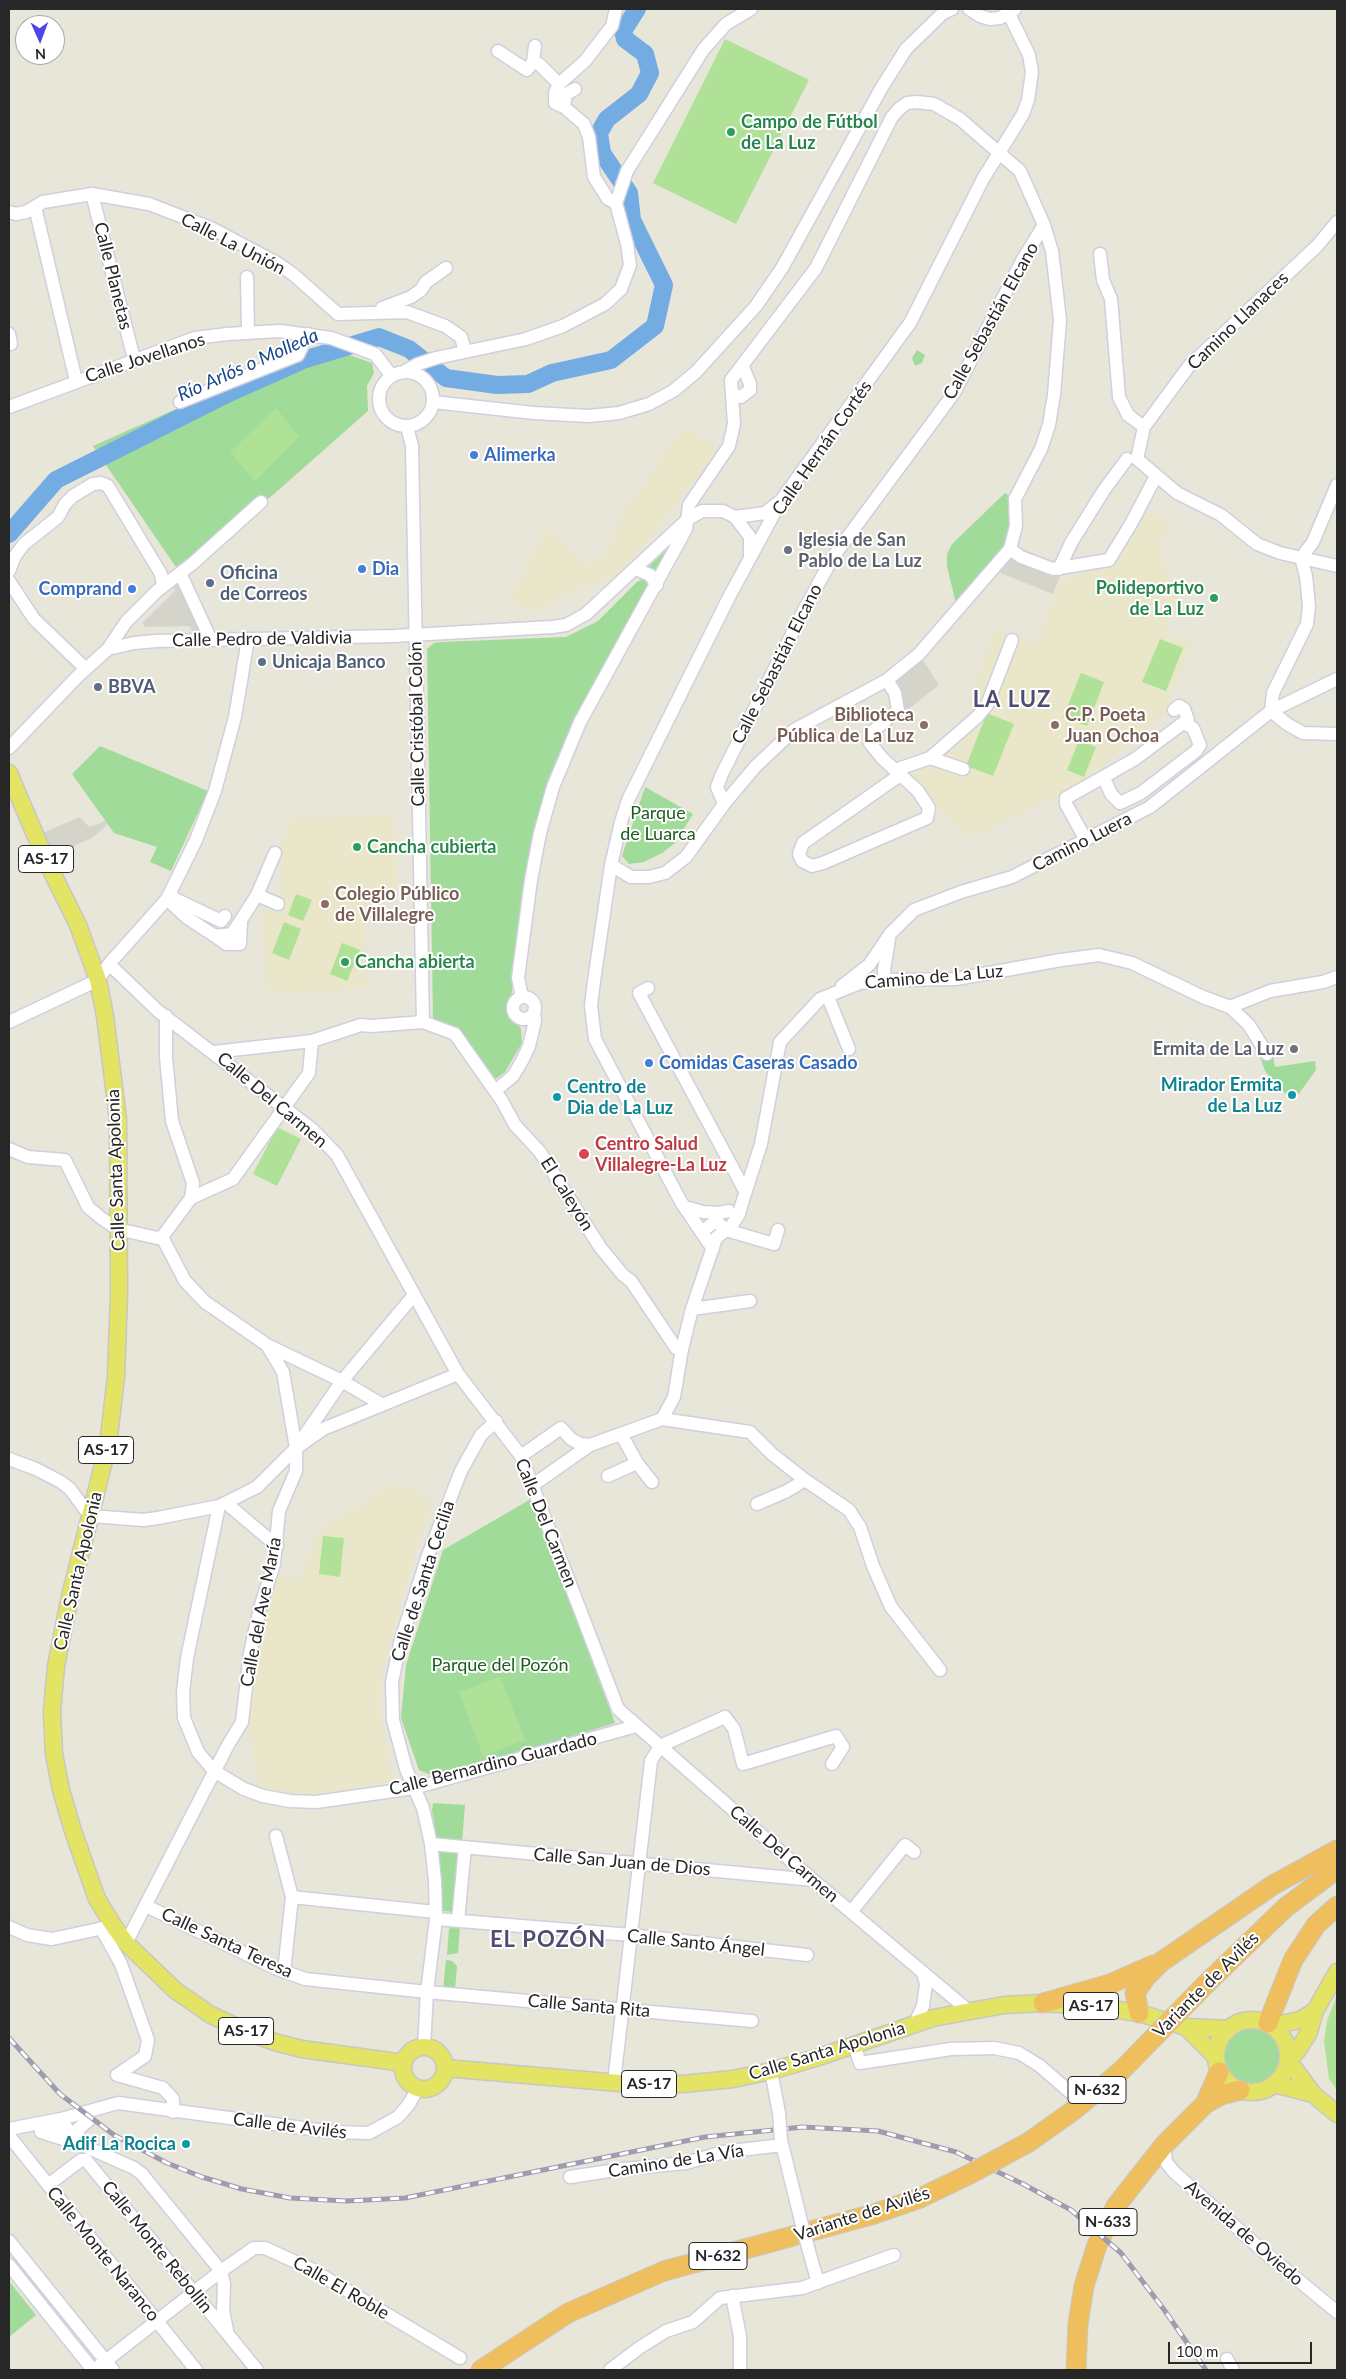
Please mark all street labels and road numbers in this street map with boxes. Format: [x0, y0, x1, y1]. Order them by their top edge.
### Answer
street label: Calle La Unión [177, 209, 289, 279]
street label: Calle Planetas [89, 220, 137, 332]
street label: Calle Sebastián Elcano [939, 239, 1043, 403]
street label: Camino Llanaces [1183, 267, 1293, 375]
street label: Calle Jovellanos [82, 328, 208, 388]
street label: Calle Hernán Cortés [768, 377, 876, 519]
street label: Calle Sebastián Elcano [727, 580, 827, 748]
street label: Calle Pedro de Valdivia [172, 627, 352, 651]
street label: Calle Cristóbal Colón [405, 641, 429, 807]
street label: Camino Luera [1029, 808, 1135, 876]
road number: AS-17 [18, 846, 74, 872]
street label: Camino de La Luz [864, 960, 1004, 994]
street label: Calle Del Carmen [212, 1048, 332, 1152]
street label: Calle Santa Apolonia [102, 1089, 130, 1251]
street label: El Caleyón [536, 1153, 598, 1235]
road number: AS-17 [78, 1436, 134, 1464]
street label: Calle Del Carmen [510, 1455, 582, 1591]
street label: Calle Santa Apolonia [49, 1490, 107, 1652]
street label: Calle de Santa Cecilia [387, 1498, 459, 1664]
street label: Calle del Ave María [236, 1535, 286, 1689]
street label: Calle Bernardino Guardado [387, 1728, 599, 1800]
street label: Calle Del Carmen [725, 1801, 843, 1907]
street label: Calle San Juan de Dios [532, 1843, 712, 1881]
street label: Calle Santa Teresa [158, 1903, 296, 1983]
street label: Calle Santo Ángel [626, 1925, 766, 1961]
street label: Variante de Avilés [1149, 1928, 1263, 2042]
street label: Calle Santa Rita [527, 1990, 651, 2022]
road number: AS-17 [1064, 1992, 1118, 2020]
street label: Calle Santa Apolonia [746, 2017, 908, 2085]
road number: AS-17 [218, 2018, 274, 2044]
road number: AS-17 [622, 2070, 676, 2098]
road number: N-632 [1068, 2076, 1126, 2104]
street label: Calle de Avilés [232, 2108, 348, 2144]
street label: Camino de La Vía [607, 2140, 745, 2182]
street label: Calle Monte Rebollin [97, 2176, 217, 2318]
street label: Avenida de Oviedo [1180, 2176, 1308, 2290]
street label: Calle Monte Naranco [42, 2182, 164, 2326]
street label: Variante de Avilés [792, 2182, 932, 2246]
road number: N-633 [1079, 2208, 1137, 2236]
road number: N-632 [689, 2242, 747, 2270]
street label: Calle El Roble [289, 2252, 393, 2324]

